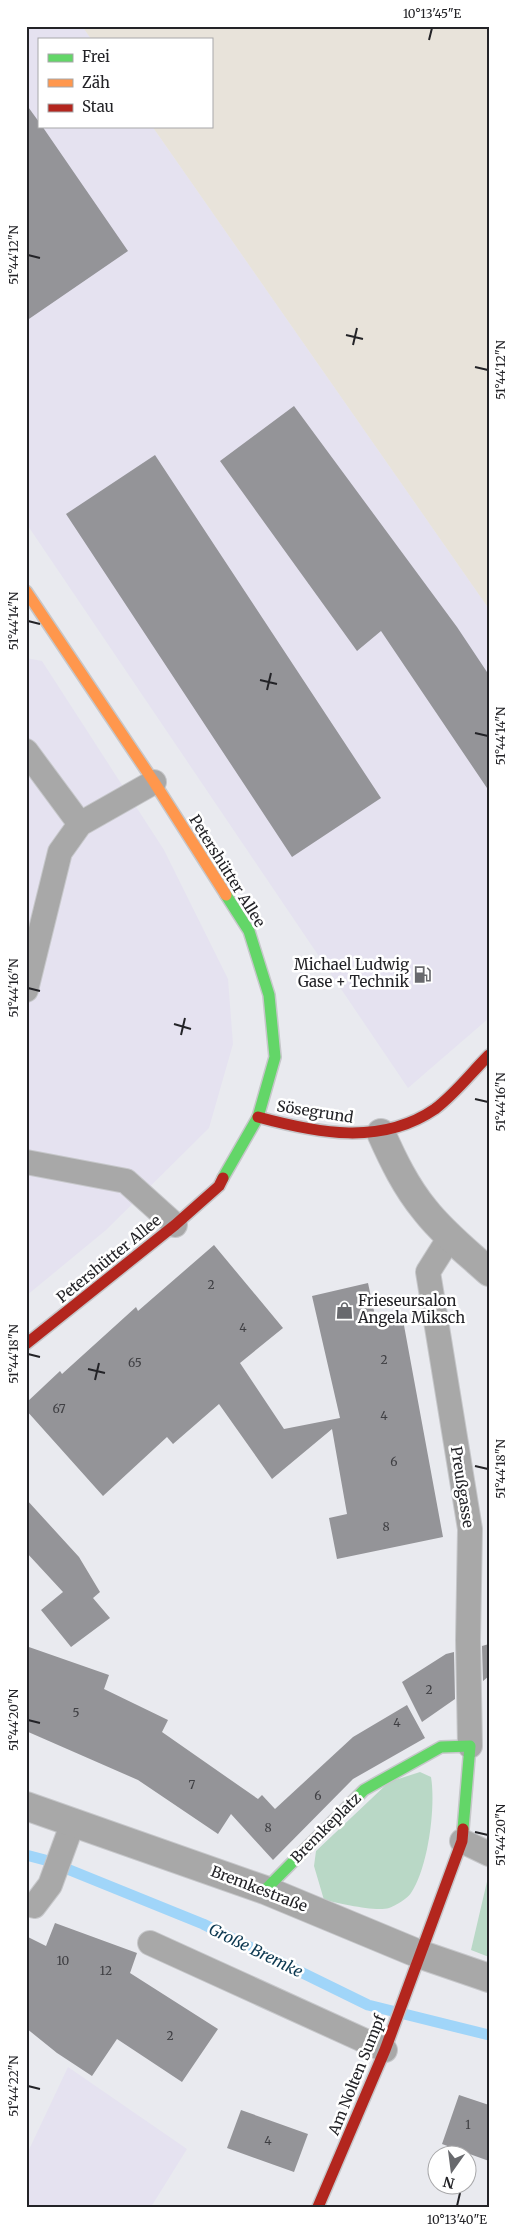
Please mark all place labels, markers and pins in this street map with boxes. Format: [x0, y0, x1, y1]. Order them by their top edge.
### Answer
place label: Michael Ludwig Gase + Technik [294, 955, 409, 991]
fuel station icon: Michael Ludwig Gase + Technik [413, 964, 433, 984]
place label: Frieseursalon Angela Miksch [357, 1291, 465, 1327]
shop icon: Frieseursalon Angela Miksch [334, 1300, 354, 1320]

